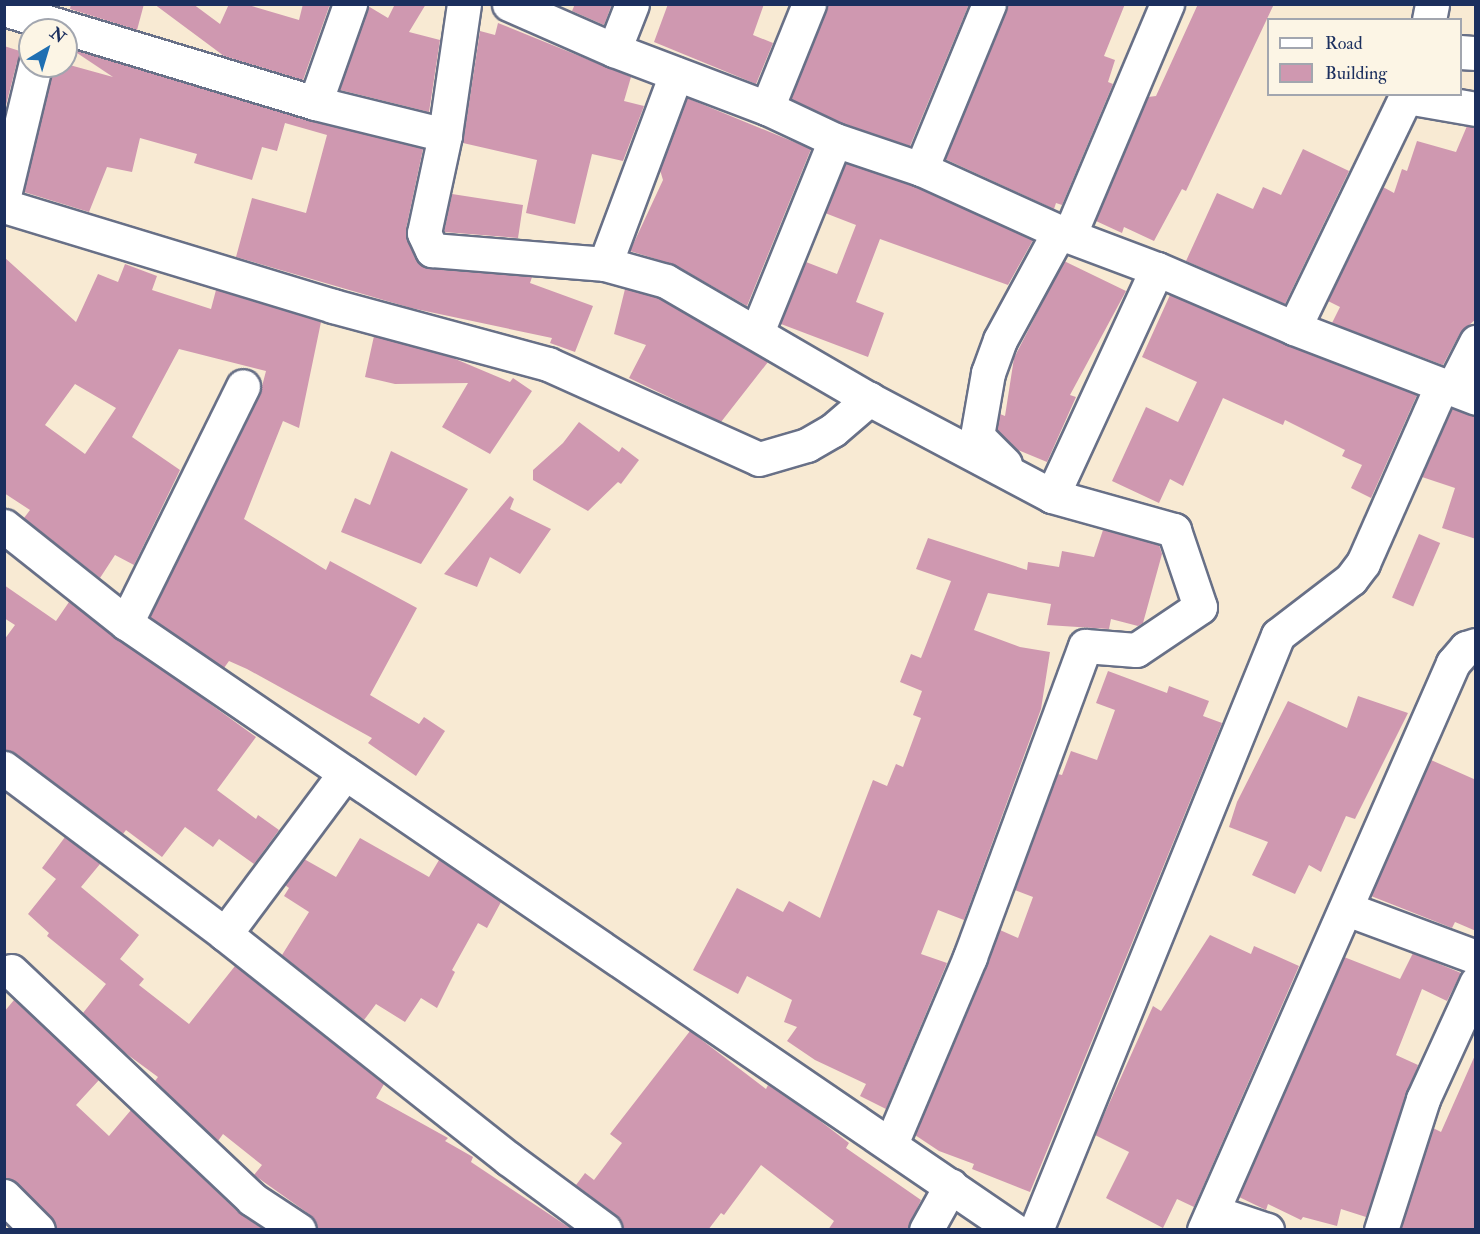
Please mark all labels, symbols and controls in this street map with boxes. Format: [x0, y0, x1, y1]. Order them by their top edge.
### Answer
north arrow [18, 18, 78, 78]
legend [1267, 18, 1462, 96]
text: N [46, 23, 70, 48]
text: Road [1325, 32, 1363, 55]
text: Building [1325, 62, 1387, 85]

